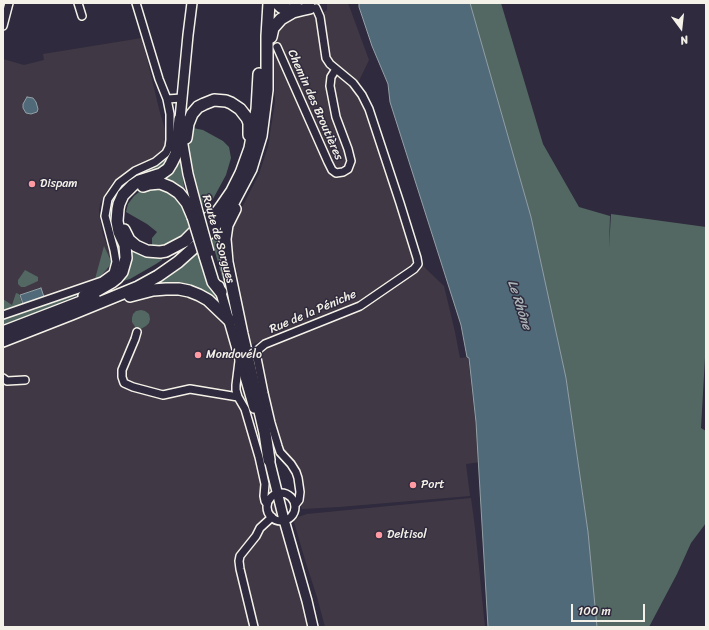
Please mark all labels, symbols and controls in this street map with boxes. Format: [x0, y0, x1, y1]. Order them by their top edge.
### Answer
north arrow [661, 8, 701, 48]
text: N [678, 30, 690, 50]
street label: Chemin des Broutières [284, 47, 346, 163]
place label: Dispam [40, 177, 78, 191]
marker: Dispam [27, 179, 37, 189]
street label: Route de Sorgues [198, 193, 238, 285]
water label: Le Rhône [504, 278, 534, 332]
street label: Rue de la Péniche [267, 287, 359, 337]
place label: Mondovélo [206, 348, 262, 362]
marker: Mondovélo [193, 350, 203, 360]
place label: Port [421, 478, 445, 492]
marker: Port [408, 480, 418, 490]
place label: Deltisol [387, 528, 427, 542]
marker: Deltisol [374, 530, 384, 540]
scale bar [573, 596, 647, 622]
text: 100 m [578, 600, 611, 622]

